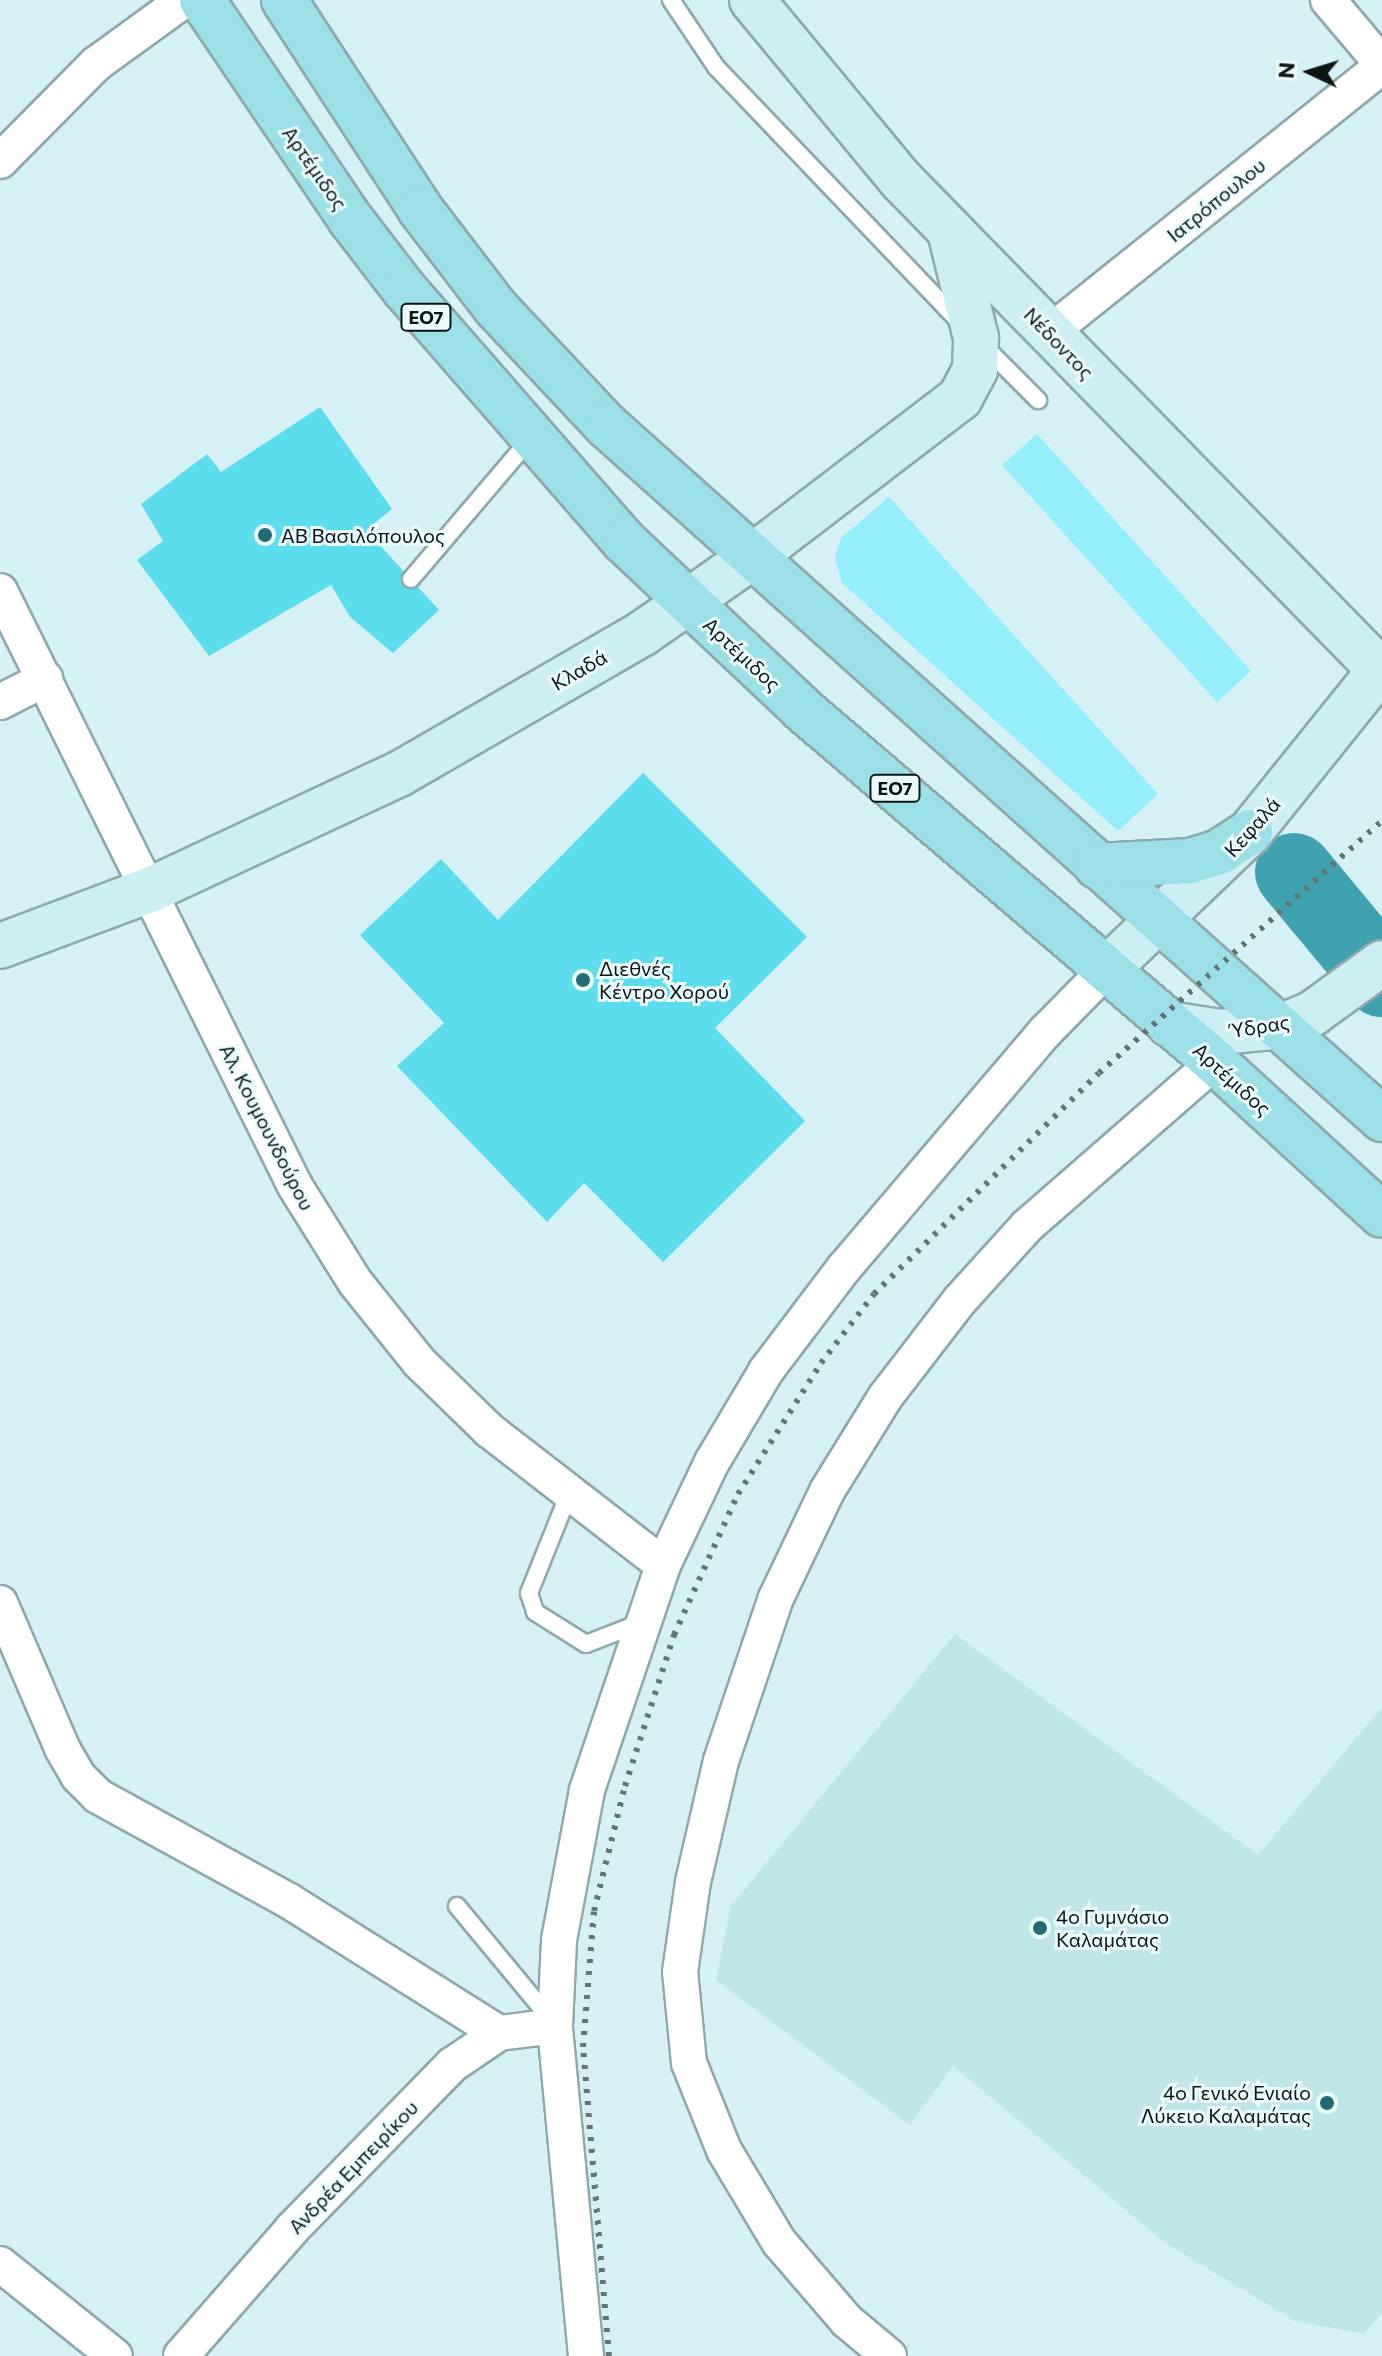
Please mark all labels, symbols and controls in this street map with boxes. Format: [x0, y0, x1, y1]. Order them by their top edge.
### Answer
north arrow [1270, 32, 1350, 112]
text: N [1272, 61, 1300, 79]
street label: Αρτέμιδος [278, 122, 352, 214]
street label: Ιατρόπουλου [1162, 153, 1270, 247]
street label: Νέδοντος [1019, 302, 1099, 384]
road number: ΕΟ7 [400, 303, 452, 331]
place label: ΑΒ Βασιλόπουλος [281, 523, 445, 547]
marker: ΑΒ Βασιλόπουλος [256, 526, 274, 544]
street label: Αρτέμιδος [699, 612, 785, 696]
street label: Κλαδά [547, 645, 611, 695]
road number: ΕΟ7 [869, 774, 921, 802]
street label: Κεφαλά [1219, 792, 1285, 862]
place label: Διεθνές Κέντρο Χορού [599, 956, 729, 1003]
marker: Διεθνές Κέντρο Χορού [574, 971, 592, 989]
street label: Ύδρας [1229, 1010, 1291, 1042]
street label: Αρτέμιδος [1188, 1038, 1276, 1120]
street label: Αλ. Κουμουνδούρου [215, 1040, 319, 1214]
place label: 4ο Γυμνάσιο Καλαμάτας [1056, 1904, 1169, 1951]
marker: 4ο Γυμνάσιο Καλαμάτας [1031, 1919, 1049, 1937]
place label: 4ο Γενικό Ενιαίο Λύκειο Καλαμάτας [1141, 2080, 1311, 2127]
marker: 4ο Γενικό Ενιαίο Λύκειο Καλαμάτας [1318, 2094, 1336, 2112]
street label: Ανδρέα Εμπειρίκου [283, 2095, 423, 2239]

